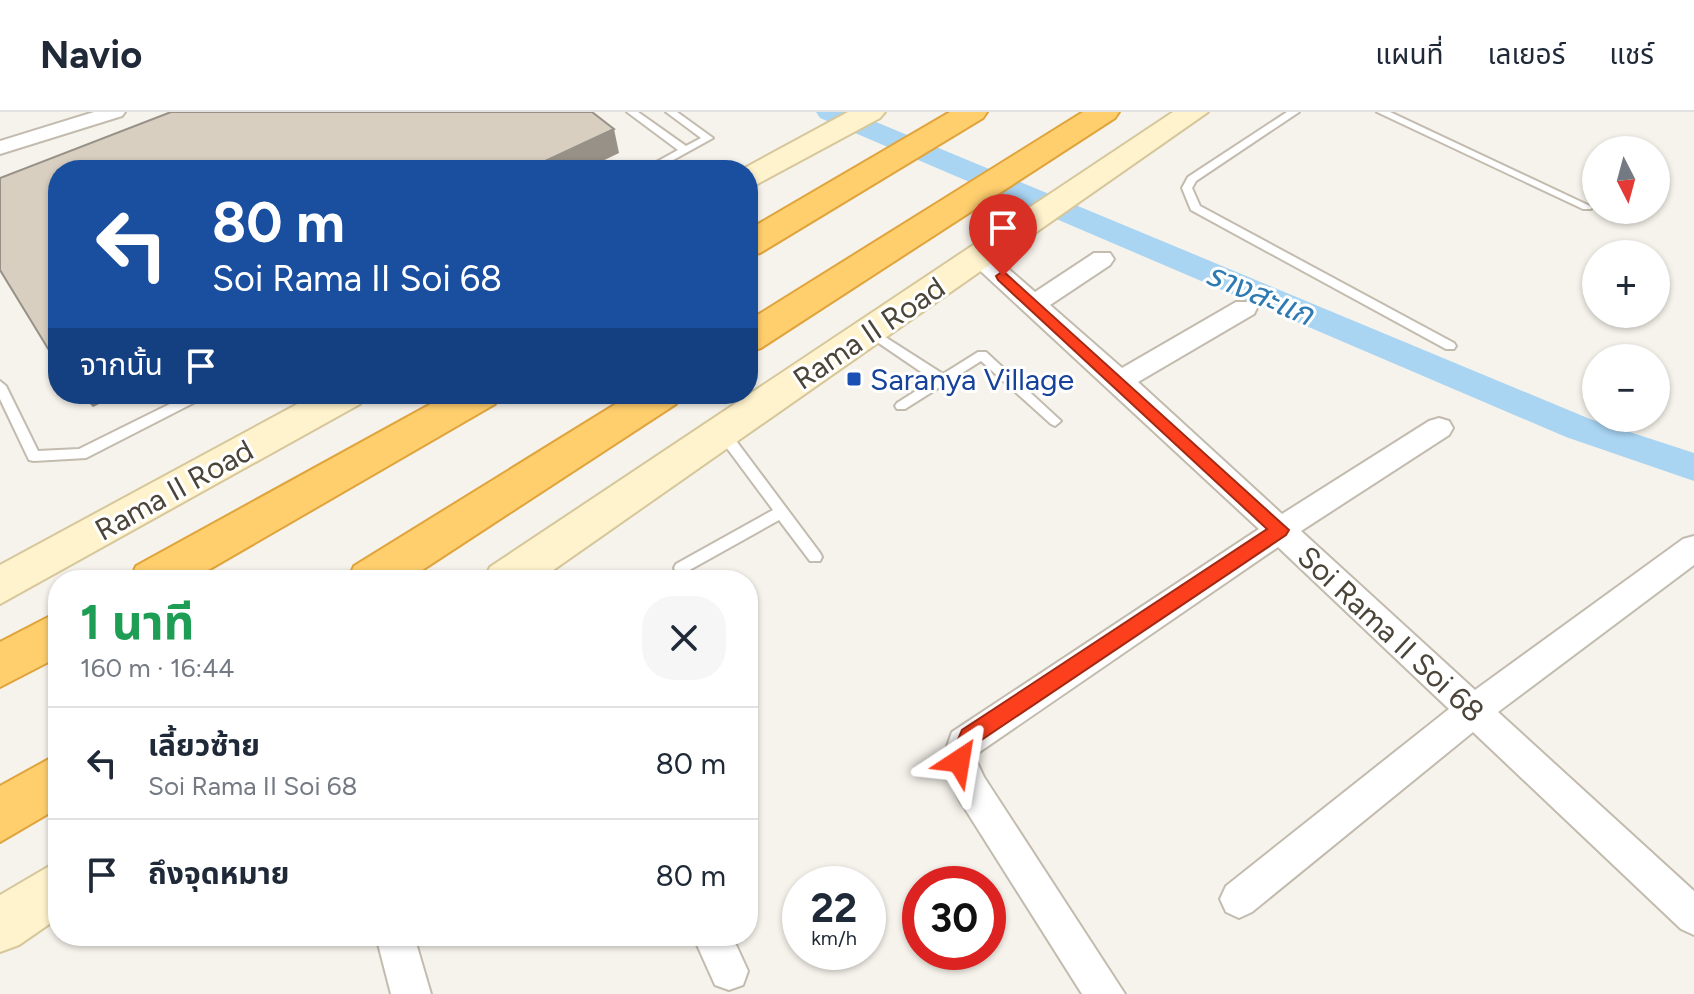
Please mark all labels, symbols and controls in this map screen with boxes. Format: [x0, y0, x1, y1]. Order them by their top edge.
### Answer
text: Navio [40, 32, 142, 78]
text: แผนที่ [1375, 37, 1444, 71]
text: เลเยอร์ [1488, 37, 1565, 71]
text: แชร์ [1609, 37, 1654, 71]
north arrow [1582, 136, 1670, 224]
map controls [1582, 136, 1670, 432]
text: 80 m [212, 189, 345, 256]
icon: left [80, 192, 184, 296]
pin [969, 194, 1037, 276]
icon: arrive [981, 206, 1025, 250]
button: + [1582, 240, 1670, 328]
water label: รางสะแก [1201, 255, 1321, 334]
text: Soi Rama II Soi 68 [212, 257, 502, 300]
street label: Rama II Road [786, 269, 952, 397]
icon: arrive [179, 344, 223, 388]
button: − [1582, 344, 1670, 432]
text: จากนั้น [80, 346, 163, 383]
place label: Saranya Village [870, 361, 1074, 398]
marker: Saranya Village [845, 370, 863, 388]
street label: Rama II Road [88, 431, 260, 549]
street label: Soi Rama II Soi 68 [1290, 538, 1492, 730]
text: 1 นาที [80, 593, 194, 651]
button: close [642, 596, 726, 680]
text: 160 m · 16:44 [80, 652, 234, 684]
position arrow [917, 719, 1001, 803]
text: เลี้ยวซ้าย [148, 727, 260, 764]
icon: left [80, 741, 124, 785]
text: 80 m [655, 745, 726, 782]
text: Soi Rama II Soi 68 [148, 770, 358, 802]
icon: arrive [80, 853, 124, 897]
text: ถึงจุดหมาย [148, 855, 289, 892]
text: 80 m [655, 857, 726, 894]
speed limit sign: 30 [902, 866, 1006, 970]
text: 22 [811, 884, 857, 932]
text: km/h [811, 926, 857, 950]

